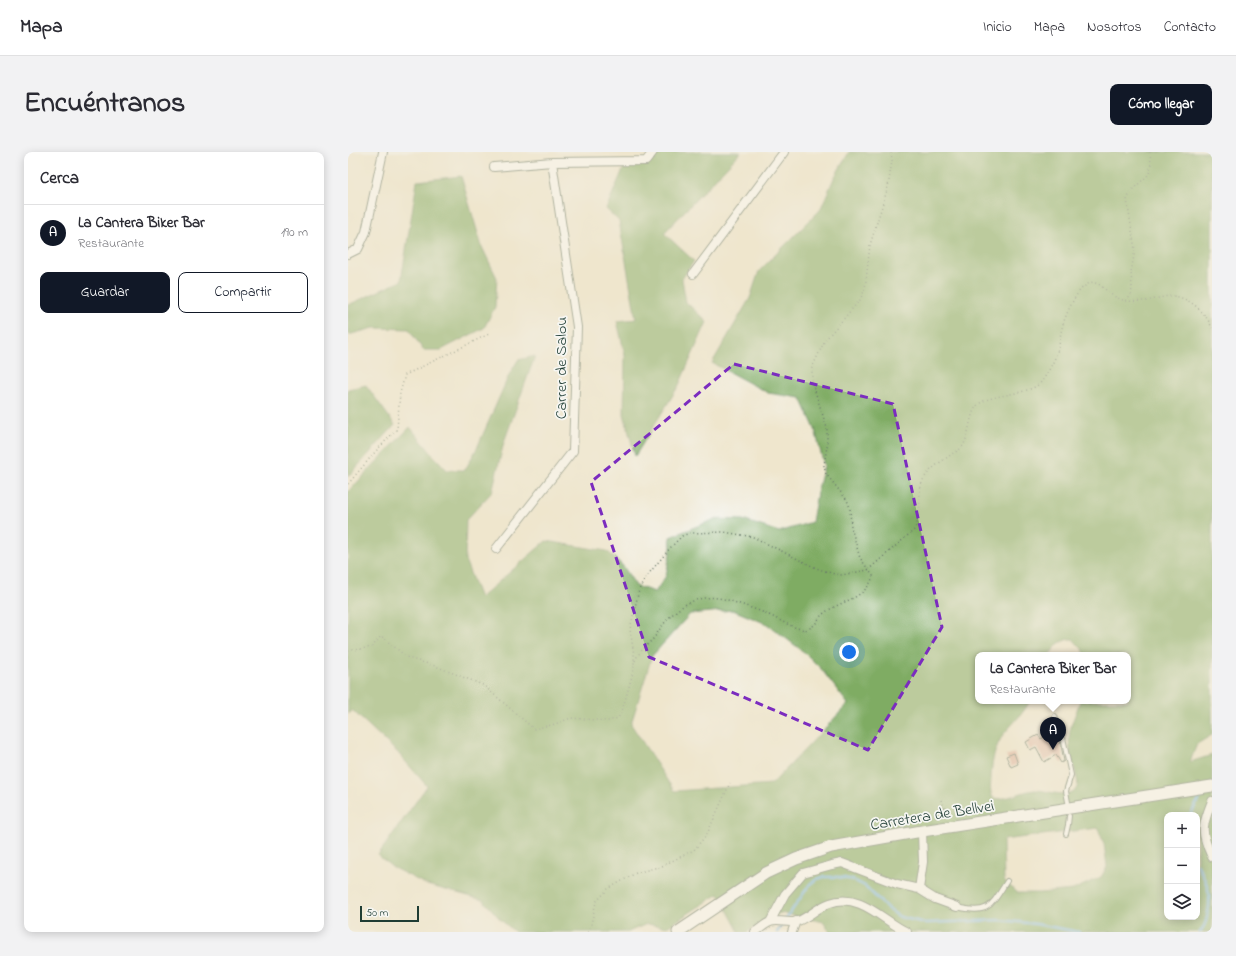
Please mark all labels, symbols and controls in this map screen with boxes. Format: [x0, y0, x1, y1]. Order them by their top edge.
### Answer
text: Mapa [20, 14, 62, 41]
text: Inicio [983, 17, 1012, 38]
text: Mapa [1034, 17, 1065, 38]
text: Nosotros [1087, 17, 1142, 38]
text: Contacto [1164, 17, 1216, 38]
text: Encuéntranos [24, 84, 185, 125]
button: Cómo llegar [1110, 84, 1212, 125]
text: Cerca [40, 166, 79, 191]
text: La Cantera Biker Bar [78, 212, 205, 234]
text: A [49, 223, 57, 242]
text: 190 m [281, 223, 308, 242]
text: Restaurante [78, 234, 144, 253]
button: Guardar [40, 272, 170, 313]
button: Compartir [178, 272, 308, 313]
street label: Carrer de Salou [550, 317, 574, 419]
your location [839, 642, 859, 662]
popup [975, 652, 1131, 704]
text: La Cantera Biker Bar [990, 658, 1116, 680]
text: Restaurante [990, 680, 1056, 699]
pin: A [1040, 717, 1066, 750]
street label: Carretera de Bellvei [869, 794, 996, 838]
map controls [1164, 812, 1200, 920]
button: + [1164, 812, 1200, 848]
button: − [1164, 848, 1200, 884]
button: layers [1164, 884, 1200, 920]
scale bar [360, 904, 419, 923]
text: 50 m [366, 905, 388, 921]

